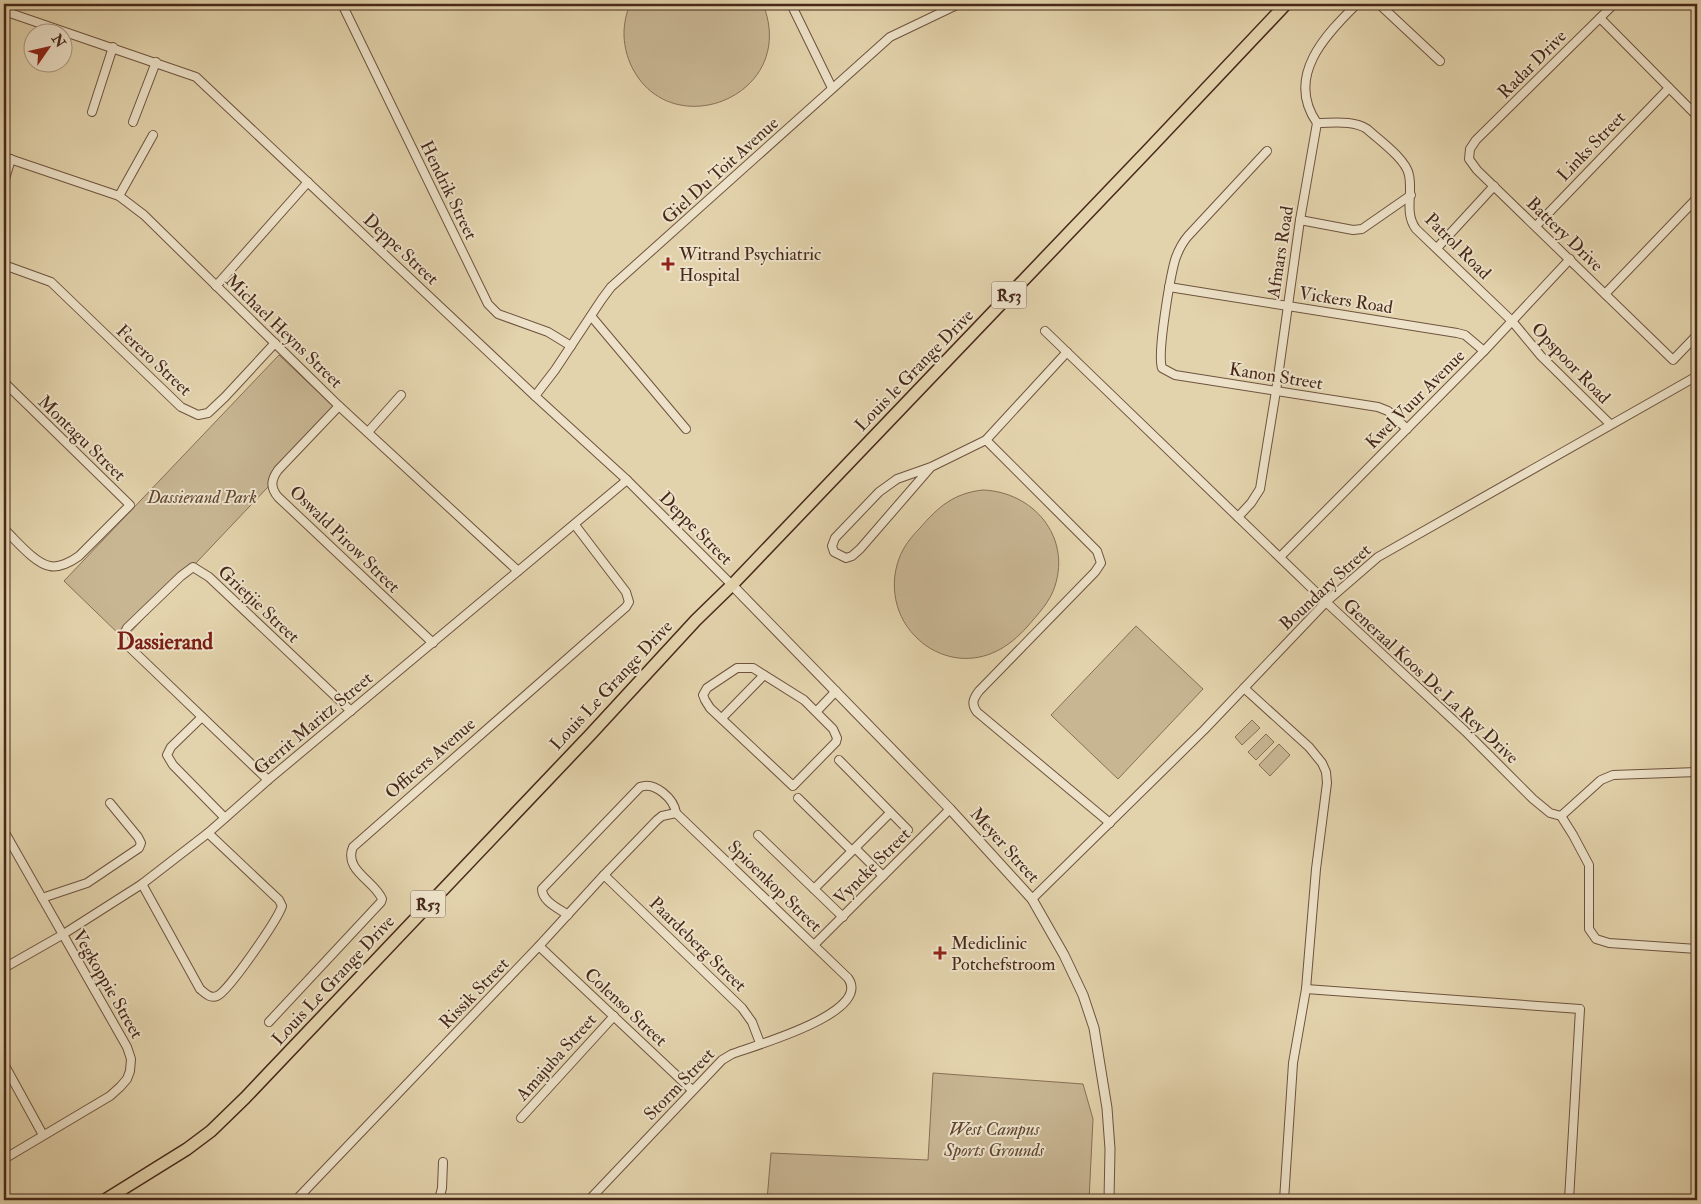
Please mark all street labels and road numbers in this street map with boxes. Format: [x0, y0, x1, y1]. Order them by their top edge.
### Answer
street label: Radar Drive [1493, 25, 1572, 104]
street label: Links Street [1552, 106, 1631, 186]
street label: Giel Du Toit Avenue [657, 111, 784, 229]
street label: Hendrik Street [415, 137, 483, 244]
street label: Battery Drive [1521, 192, 1608, 277]
street label: Afmars Road [1262, 204, 1299, 301]
street label: Patrol Road [1420, 208, 1496, 284]
street label: Deppe Street [358, 209, 443, 290]
street label: Michael Heyns Street [220, 269, 347, 393]
road number: R53 [992, 282, 1026, 308]
street label: Vickers Road [1297, 282, 1395, 319]
street label: Louis le Grange Drive [850, 304, 979, 436]
street label: Opspoor Road [1526, 318, 1615, 409]
street label: Ferero Street [111, 320, 196, 401]
street label: Kwel Vuur Avenue [1361, 344, 1470, 454]
street label: Kanon Street [1228, 358, 1324, 395]
street label: Montagu Street [33, 391, 131, 486]
street label: Oswald Pirow Street [284, 481, 405, 598]
street label: Deppe Street [654, 487, 738, 570]
street label: Boundary Street [1275, 539, 1376, 636]
street label: Grietjie Street [213, 561, 304, 648]
street label: Generaal Koos De La Rey Drive [1338, 594, 1524, 769]
street label: Louis Le Grange Drive [545, 615, 678, 755]
street label: Gerrit Maritz Street [249, 667, 378, 780]
street label: Officers Avenue [380, 712, 481, 804]
street label: Meyer Street [965, 803, 1045, 888]
street label: Vyncke Street [829, 823, 916, 910]
street label: Spioenkop Street [723, 836, 827, 937]
road number: R53 [410, 891, 446, 918]
street label: Paardeberg Street [644, 892, 751, 997]
street label: Louis Le Grange Drive [267, 910, 400, 1050]
street label: Vegkoppie Street [67, 926, 148, 1043]
street label: Rissik Street [435, 953, 514, 1034]
street label: Colenso Street [579, 963, 672, 1052]
street label: Amajuba Street [510, 1009, 602, 1107]
street label: Storm Street [639, 1043, 720, 1126]

